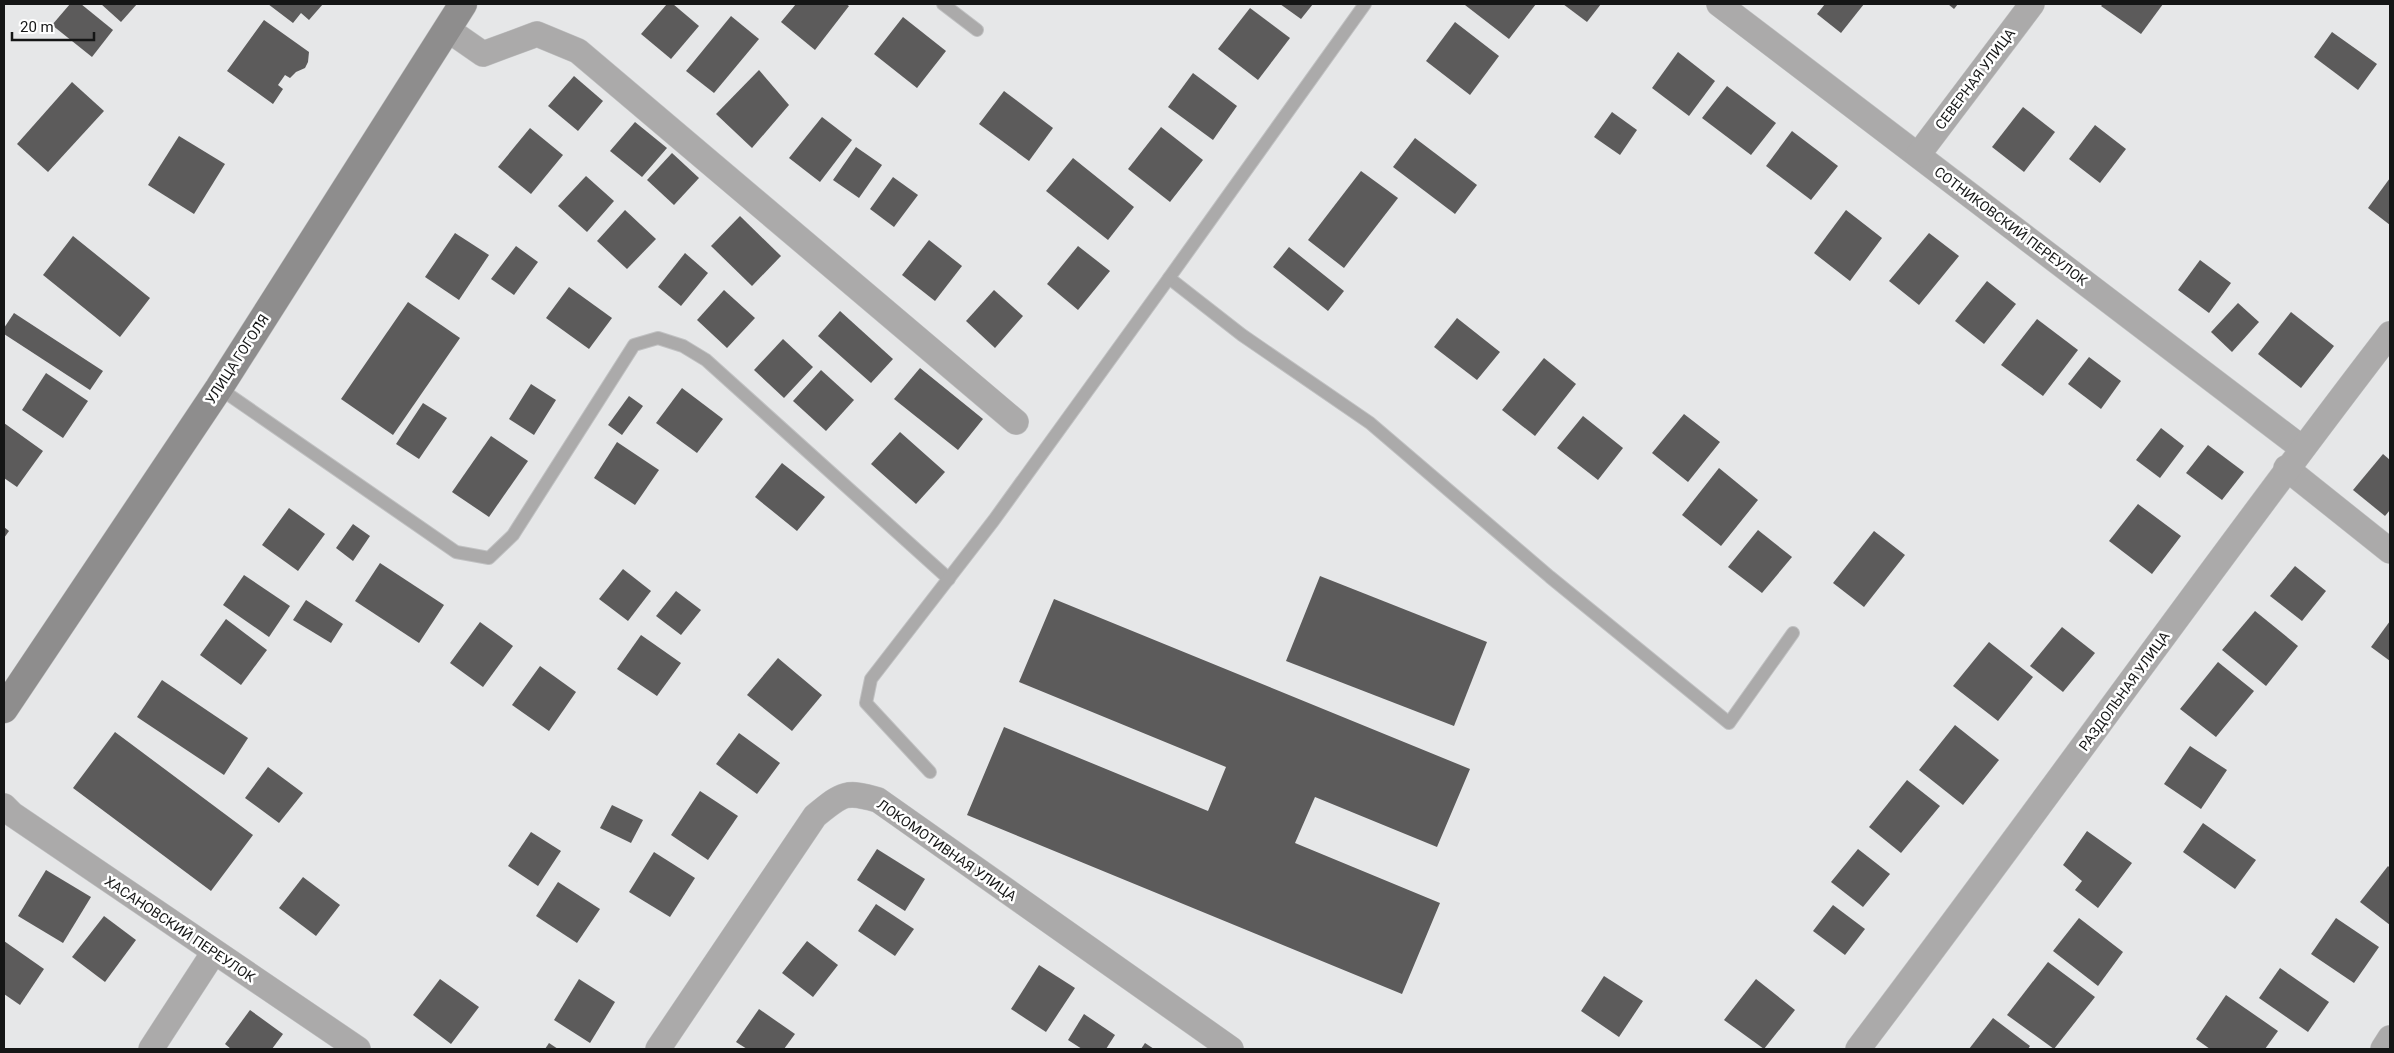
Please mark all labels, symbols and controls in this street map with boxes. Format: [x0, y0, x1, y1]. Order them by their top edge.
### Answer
scale bar [12, 10, 95, 42]
text: 20 m [20, 18, 54, 36]
street label: СЕВЕРНАЯ УЛИЦА [1932, 25, 2018, 133]
street label: СОТНИКОВСКИЙ ПЕРЕУЛОК [1931, 163, 2091, 289]
street label: УЛИЦА ГОГОЛЯ [202, 311, 272, 407]
street label: РАЗДОЛЬНАЯ УЛИЦА [2075, 628, 2173, 754]
street label: ЛОКОМОТИВНАЯ УЛИЦА [874, 796, 1020, 904]
street label: ХАСАНОВСКИЙ ПЕРЕУЛОК [102, 873, 258, 985]

